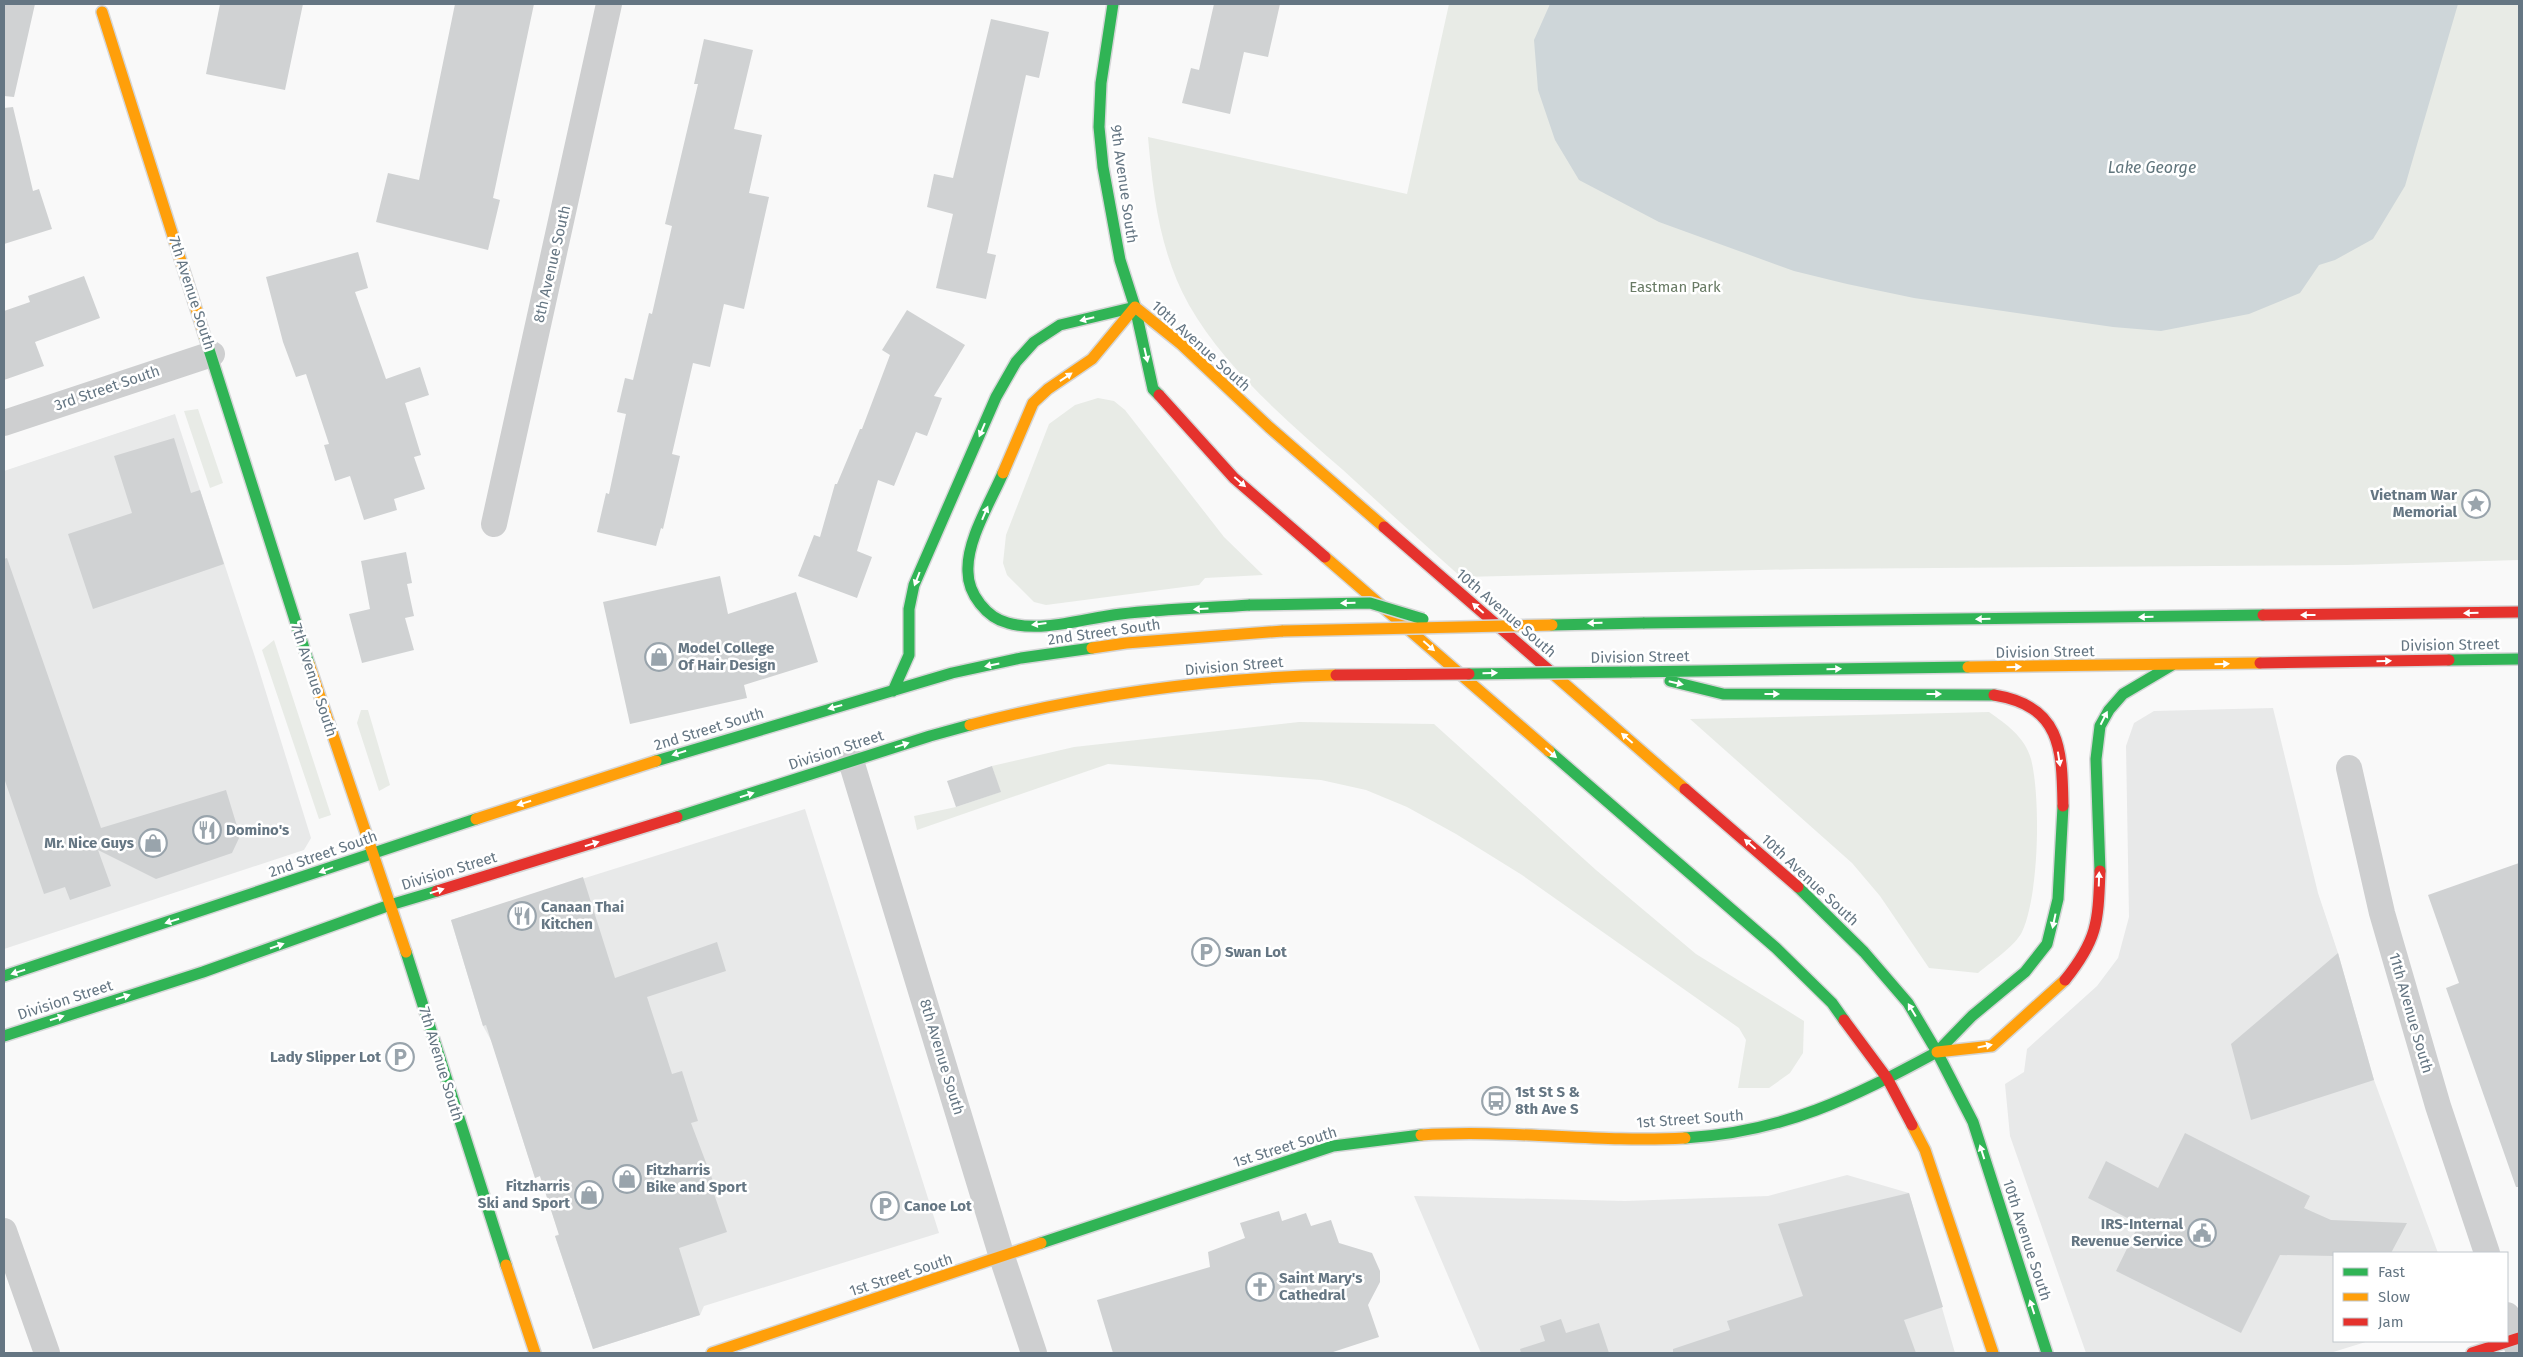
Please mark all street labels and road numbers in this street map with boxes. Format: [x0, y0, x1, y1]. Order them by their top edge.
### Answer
street label: 9th Avenue South [1107, 123, 1141, 245]
street label: 8th Avenue South [530, 203, 574, 325]
street label: 7th Avenue South [165, 234, 219, 352]
street label: 10th Avenue South [1148, 297, 1254, 395]
street label: 3rd Street South [52, 362, 162, 414]
street label: 10th Avenue South [1452, 565, 1560, 661]
street label: 2nd Street South [1046, 615, 1162, 649]
street label: 7th Avenue South [287, 621, 341, 739]
street label: Division Street [2400, 635, 2500, 655]
street label: Division Street [1995, 642, 2095, 662]
street label: Division Street [1590, 647, 1690, 667]
street label: Division Street [1184, 653, 1285, 679]
street label: 2nd Street South [652, 704, 766, 754]
street label: Division Street [786, 726, 886, 774]
street label: 2nd Street South [266, 827, 380, 881]
street label: 10th Avenue South [1758, 830, 1862, 930]
street label: Division Street [399, 848, 500, 894]
street label: 11th Avenue South [2385, 951, 2437, 1075]
street label: Division Street [15, 976, 115, 1024]
street label: 8th Avenue South [916, 997, 968, 1117]
street label: 7th Avenue South [415, 1005, 467, 1123]
street label: 1st Street South [1636, 1106, 1744, 1132]
street label: 1st Street South [1231, 1123, 1339, 1171]
street label: 10th Avenue South [1999, 1177, 2055, 1303]
street label: 1st Street South [847, 1250, 955, 1300]

